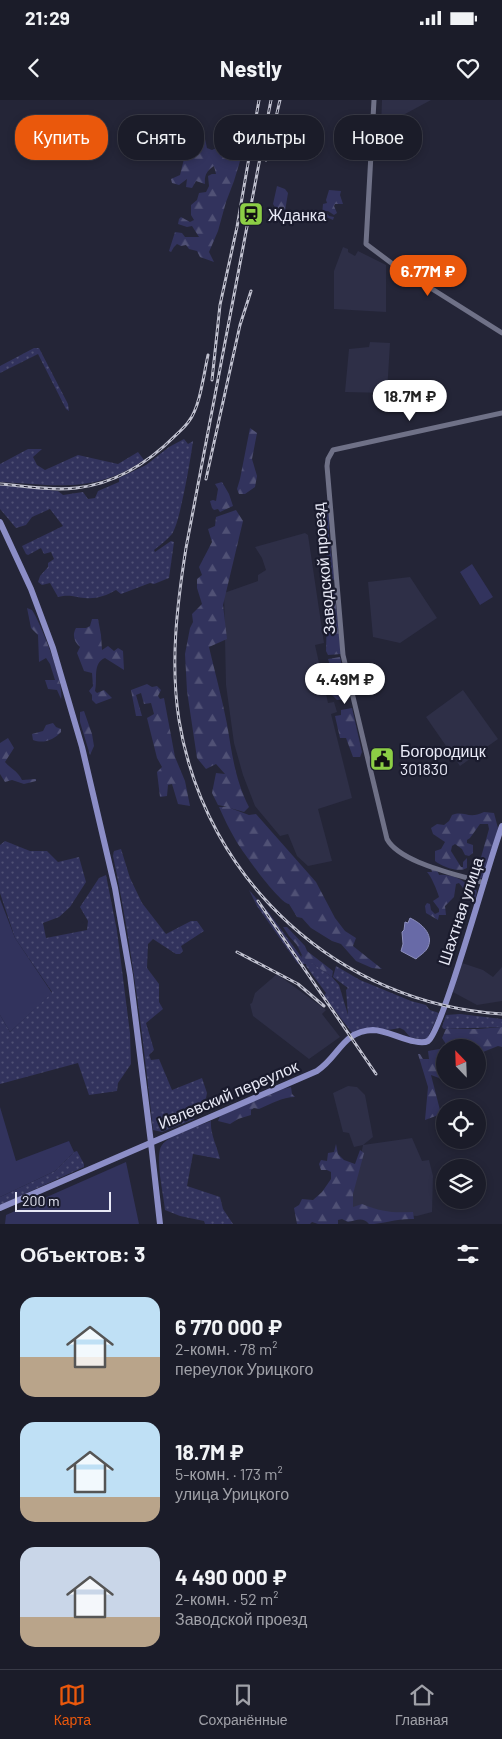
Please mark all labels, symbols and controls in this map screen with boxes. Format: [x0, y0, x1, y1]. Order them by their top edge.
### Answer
text: 21:29 [25, 6, 70, 29]
icon: back [20, 54, 48, 82]
icon: heart [454, 54, 482, 82]
text: Nestly [220, 55, 282, 81]
chip: Купить [15, 115, 108, 160]
chip: Снять [118, 115, 204, 160]
chip: Фильтры [214, 115, 324, 160]
chip: Новое [334, 115, 422, 160]
station icon: Жданка [238, 201, 264, 227]
place label: Жданка [268, 205, 326, 224]
pin: 6.77M ₽ [382, 254, 474, 297]
text: 6.77M ₽ [401, 261, 455, 280]
pin: 18.7M ₽ [364, 380, 456, 422]
text: 18.7M ₽ [384, 386, 436, 405]
street label: Заводской проезд [308, 502, 338, 636]
pin: 4.49M ₽ [299, 662, 391, 705]
text: 4.49M ₽ [316, 669, 374, 688]
place label: Богородицк 301830 [400, 741, 487, 778]
public building icon: Богородицк 301830 [369, 746, 395, 772]
street label: Шахтная улица [434, 855, 486, 967]
north arrow [436, 1039, 486, 1089]
map controls [436, 1039, 486, 1209]
street label: Ивлевский переулок [155, 1055, 302, 1132]
button: locate [436, 1099, 486, 1149]
button: layers [436, 1159, 486, 1209]
scale bar [15, 1189, 111, 1212]
text: 200 m [22, 1192, 60, 1209]
icon: filters [454, 1240, 482, 1268]
text: Объектов: 3 [20, 1241, 145, 1266]
text: 6 770 000 ₽ [175, 1314, 282, 1339]
icon: home [60, 1317, 120, 1377]
text: 2-комн. · 78 m² [175, 1339, 278, 1358]
text: переулок Урицкого [175, 1359, 313, 1378]
text: 18.7M ₽ [175, 1439, 244, 1464]
icon: home [60, 1442, 120, 1502]
text: 5-комн. · 173 m² [175, 1464, 283, 1483]
text: улица Урицкого [175, 1484, 289, 1503]
text: 4 490 000 ₽ [175, 1564, 287, 1589]
icon: home [60, 1567, 120, 1627]
text: 2-комн. · 52 m² [175, 1589, 278, 1608]
text: Заводской проезд [175, 1609, 307, 1628]
tab: Карта [54, 1681, 91, 1728]
tab: Сохранённые [199, 1681, 288, 1728]
tab: Главная [395, 1681, 448, 1728]

